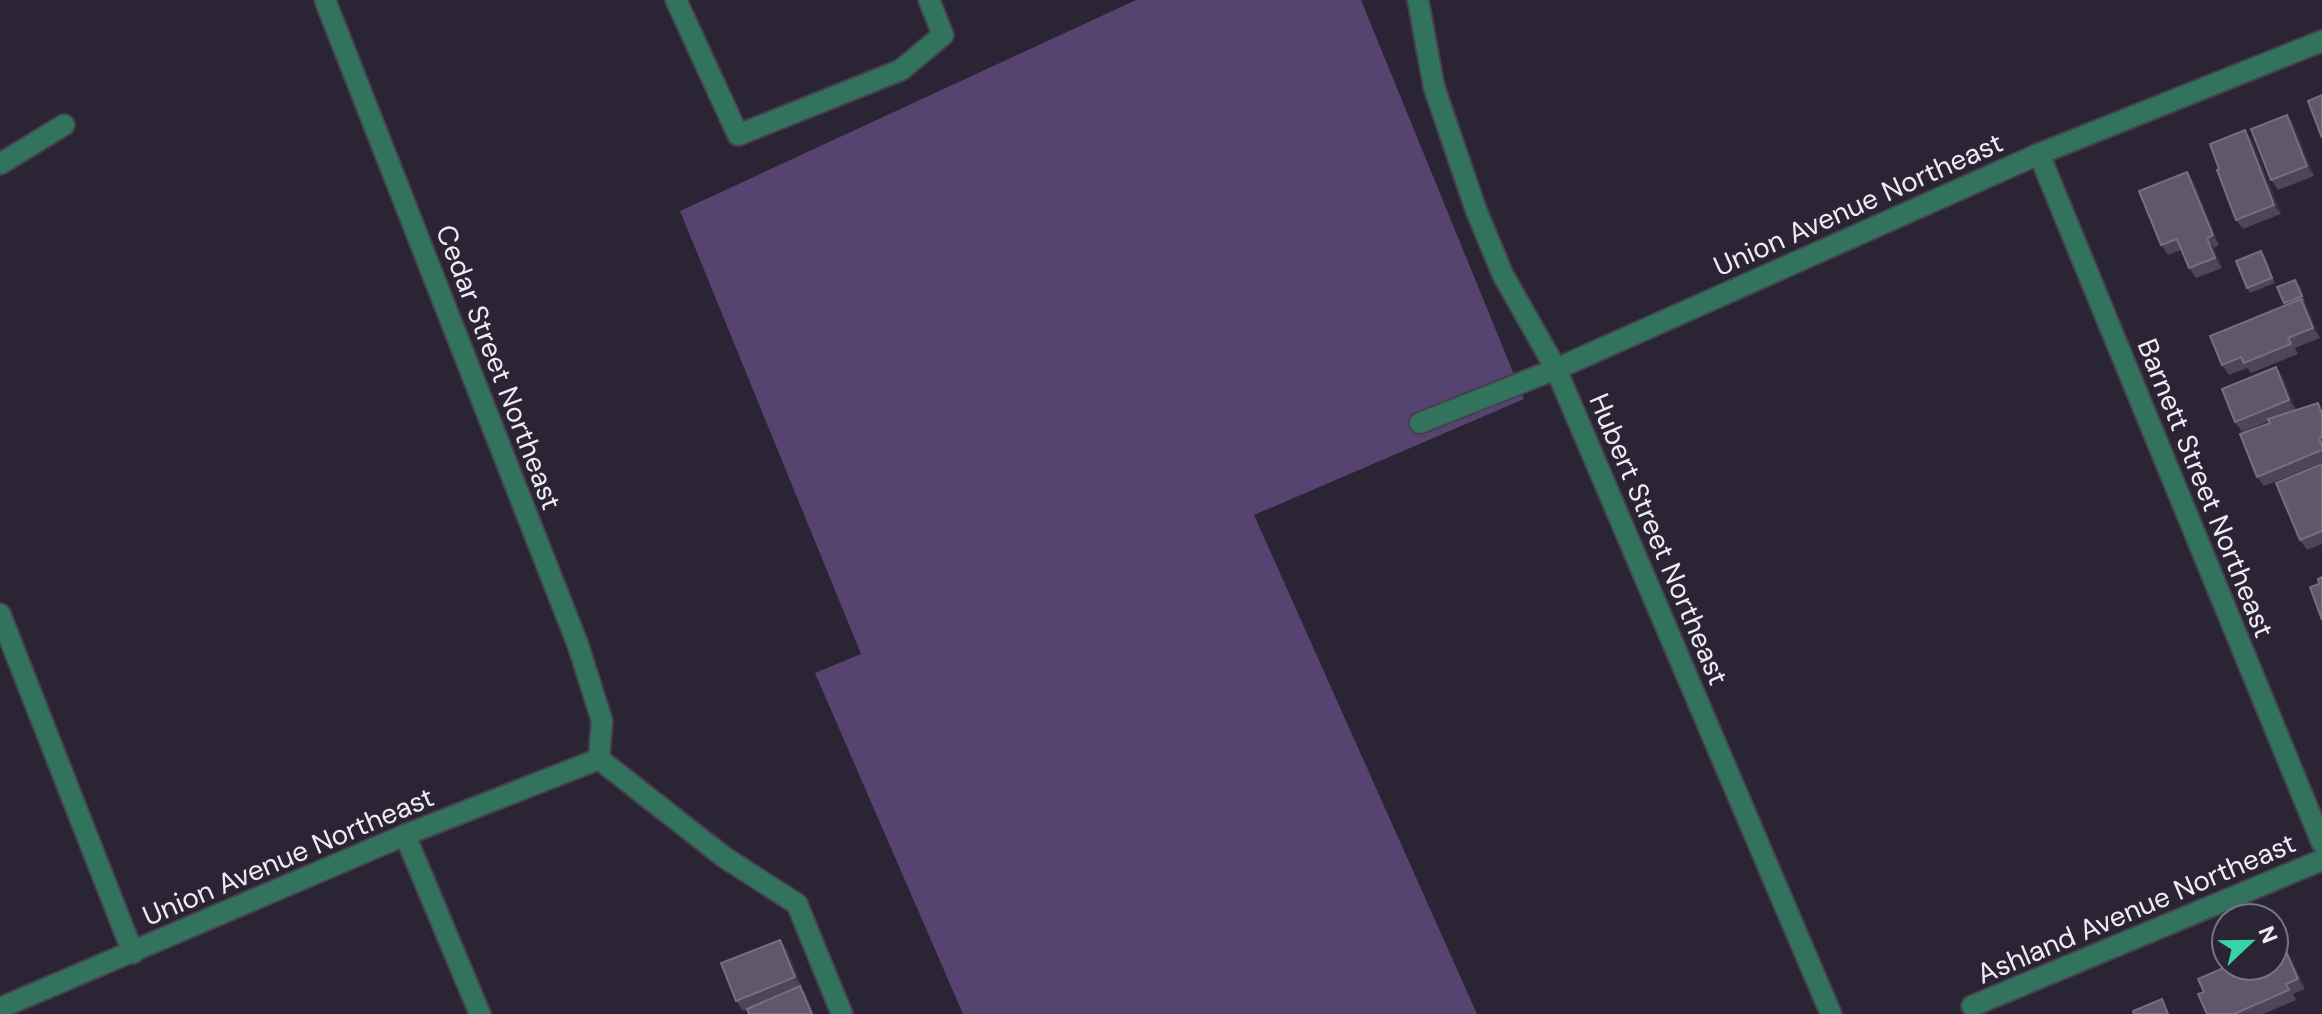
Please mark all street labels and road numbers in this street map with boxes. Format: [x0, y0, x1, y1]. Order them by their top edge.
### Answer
street label: Union Avenue Northeast [1708, 124, 2009, 285]
street label: Cedar Street Northeast [427, 219, 570, 515]
street label: Barnett Street Northeast [2129, 333, 2282, 643]
street label: Hubert Street Northeast [1580, 388, 1737, 691]
street label: Union Avenue Northeast [137, 778, 439, 935]
street label: Ashland Avenue Northeast [1972, 826, 2300, 990]

